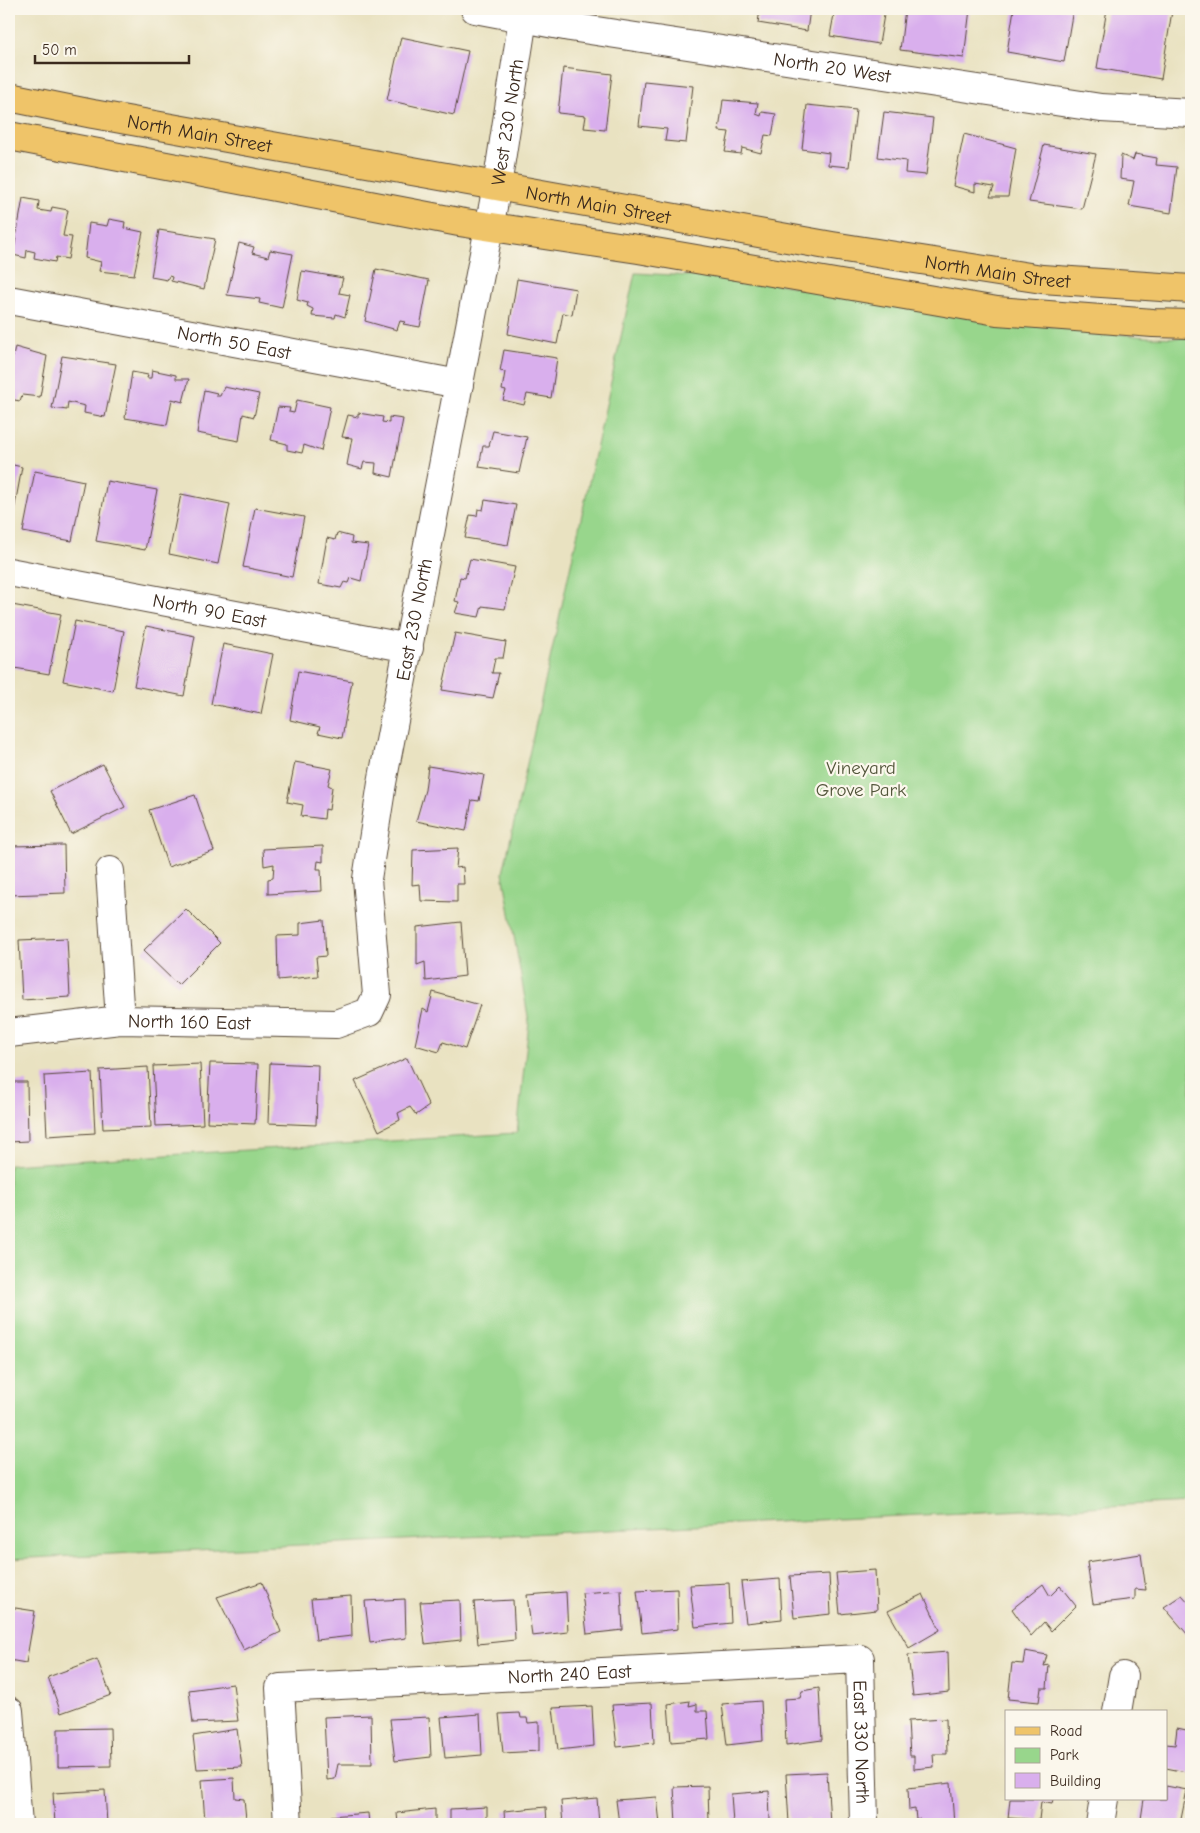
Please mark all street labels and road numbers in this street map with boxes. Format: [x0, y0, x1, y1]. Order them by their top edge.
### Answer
street label: North 20 West [772, 48, 893, 88]
street label: West 230 North [487, 57, 529, 187]
street label: North Main Street [125, 110, 274, 158]
street label: North Main Street [524, 182, 673, 229]
street label: North Main Street [923, 251, 1072, 293]
street label: North 50 East [175, 322, 293, 364]
street label: East 230 North [392, 556, 437, 683]
street label: North 90 East [151, 590, 268, 633]
street label: North 160 East [128, 1010, 251, 1034]
street label: North 240 East [507, 1660, 632, 1689]
street label: East 330 North [849, 1680, 874, 1804]

